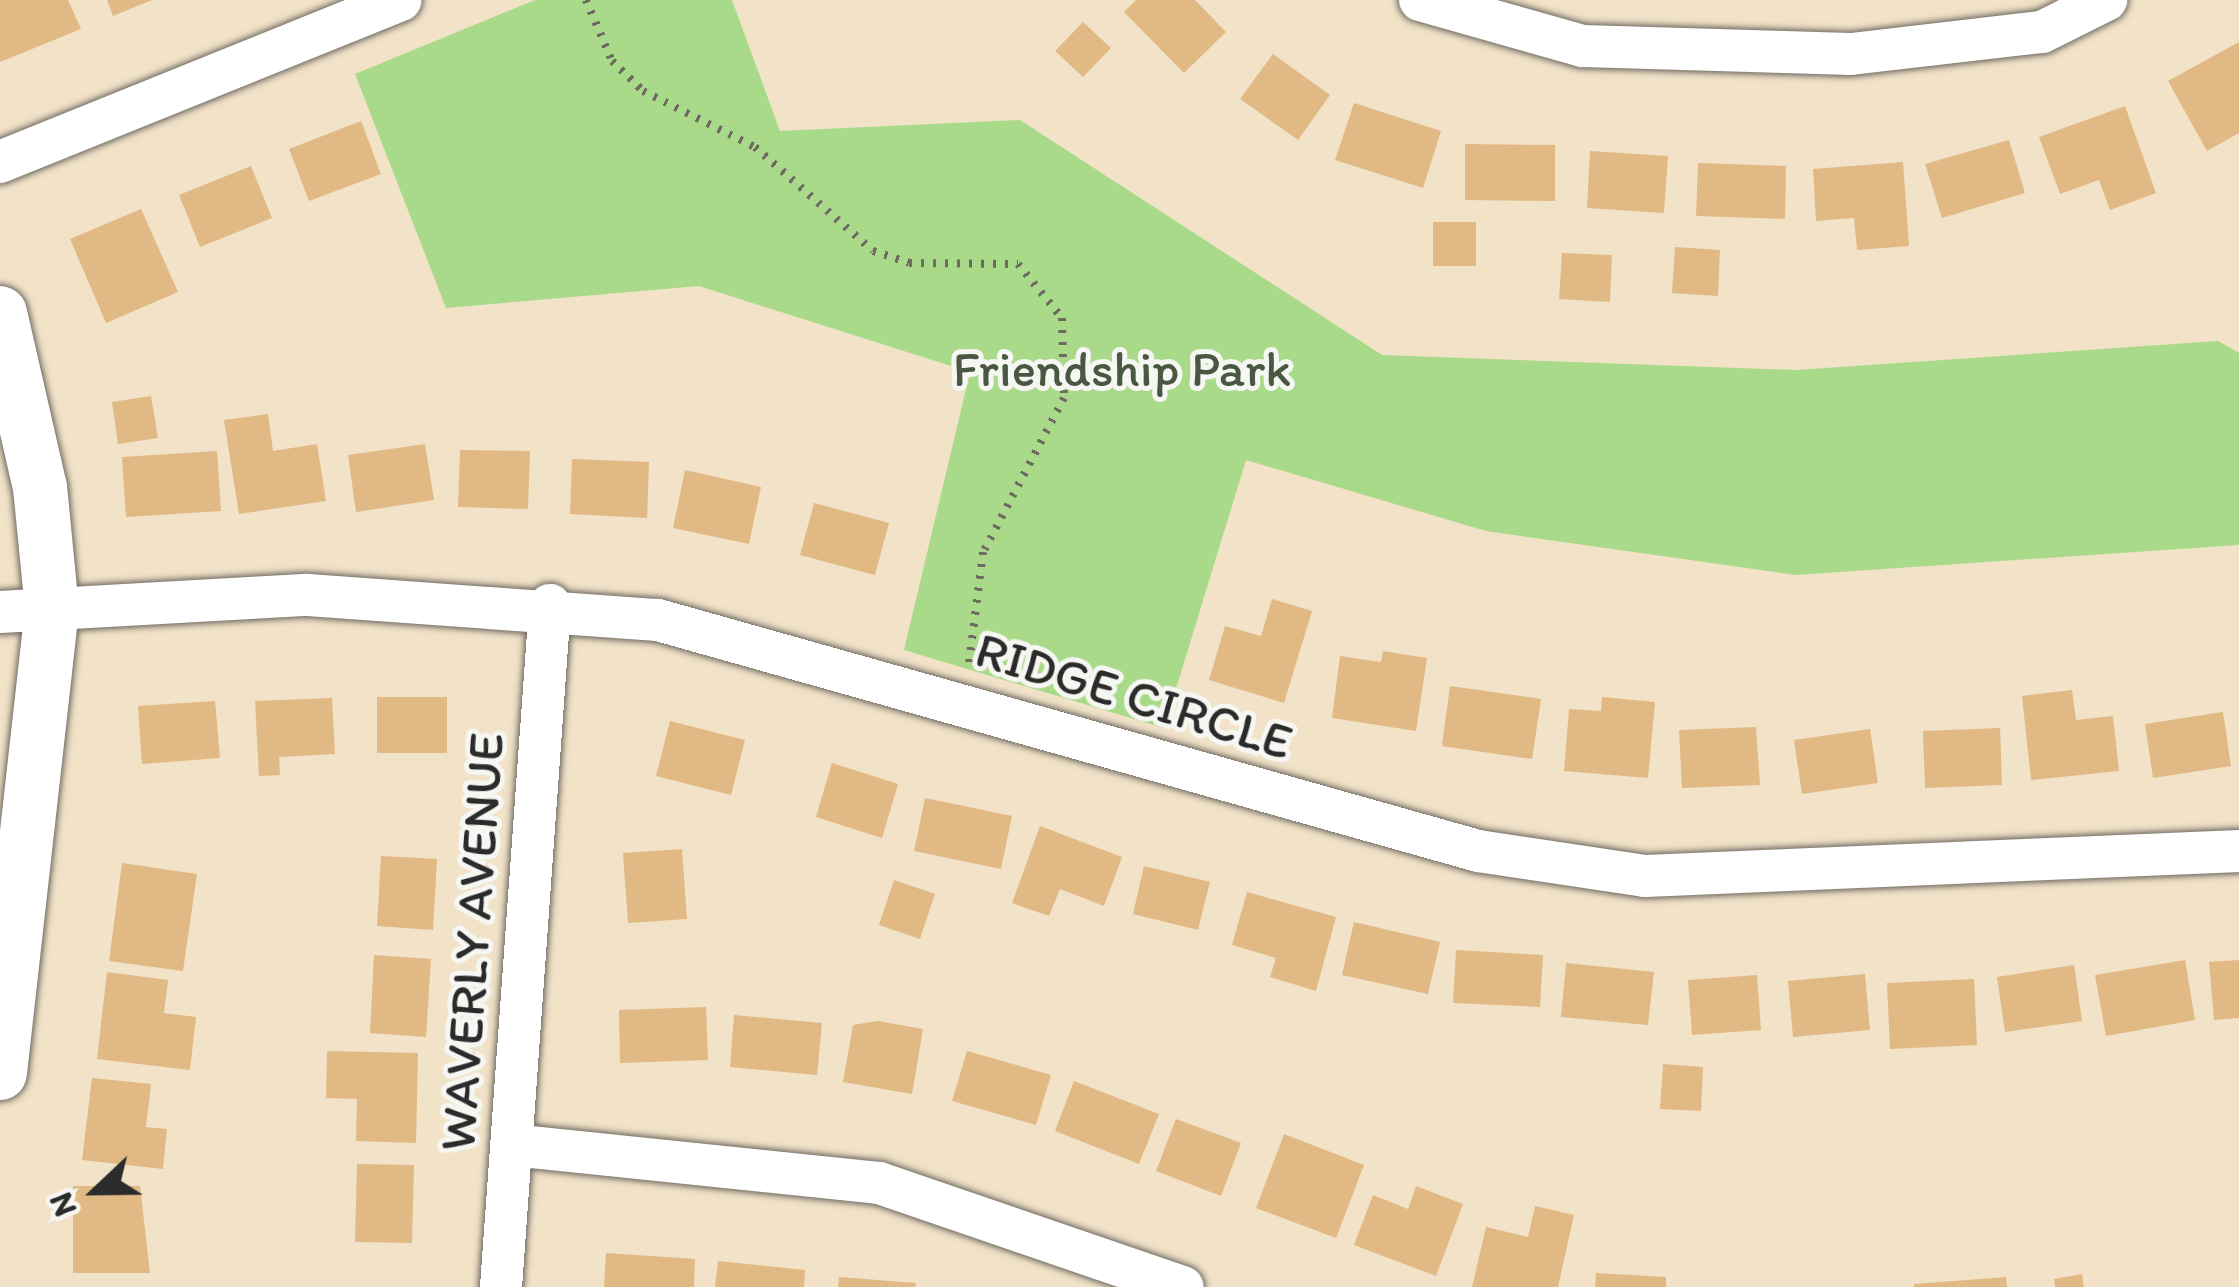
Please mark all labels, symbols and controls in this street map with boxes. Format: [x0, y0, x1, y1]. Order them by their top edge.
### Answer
park label: Friendship Park [953, 338, 1291, 400]
street label: RIDGE CIRCLE [968, 619, 1300, 773]
street label: WAVERLY AVENUE [427, 732, 517, 1152]
north arrow [36, 1131, 156, 1251]
text: N [40, 1187, 84, 1222]

